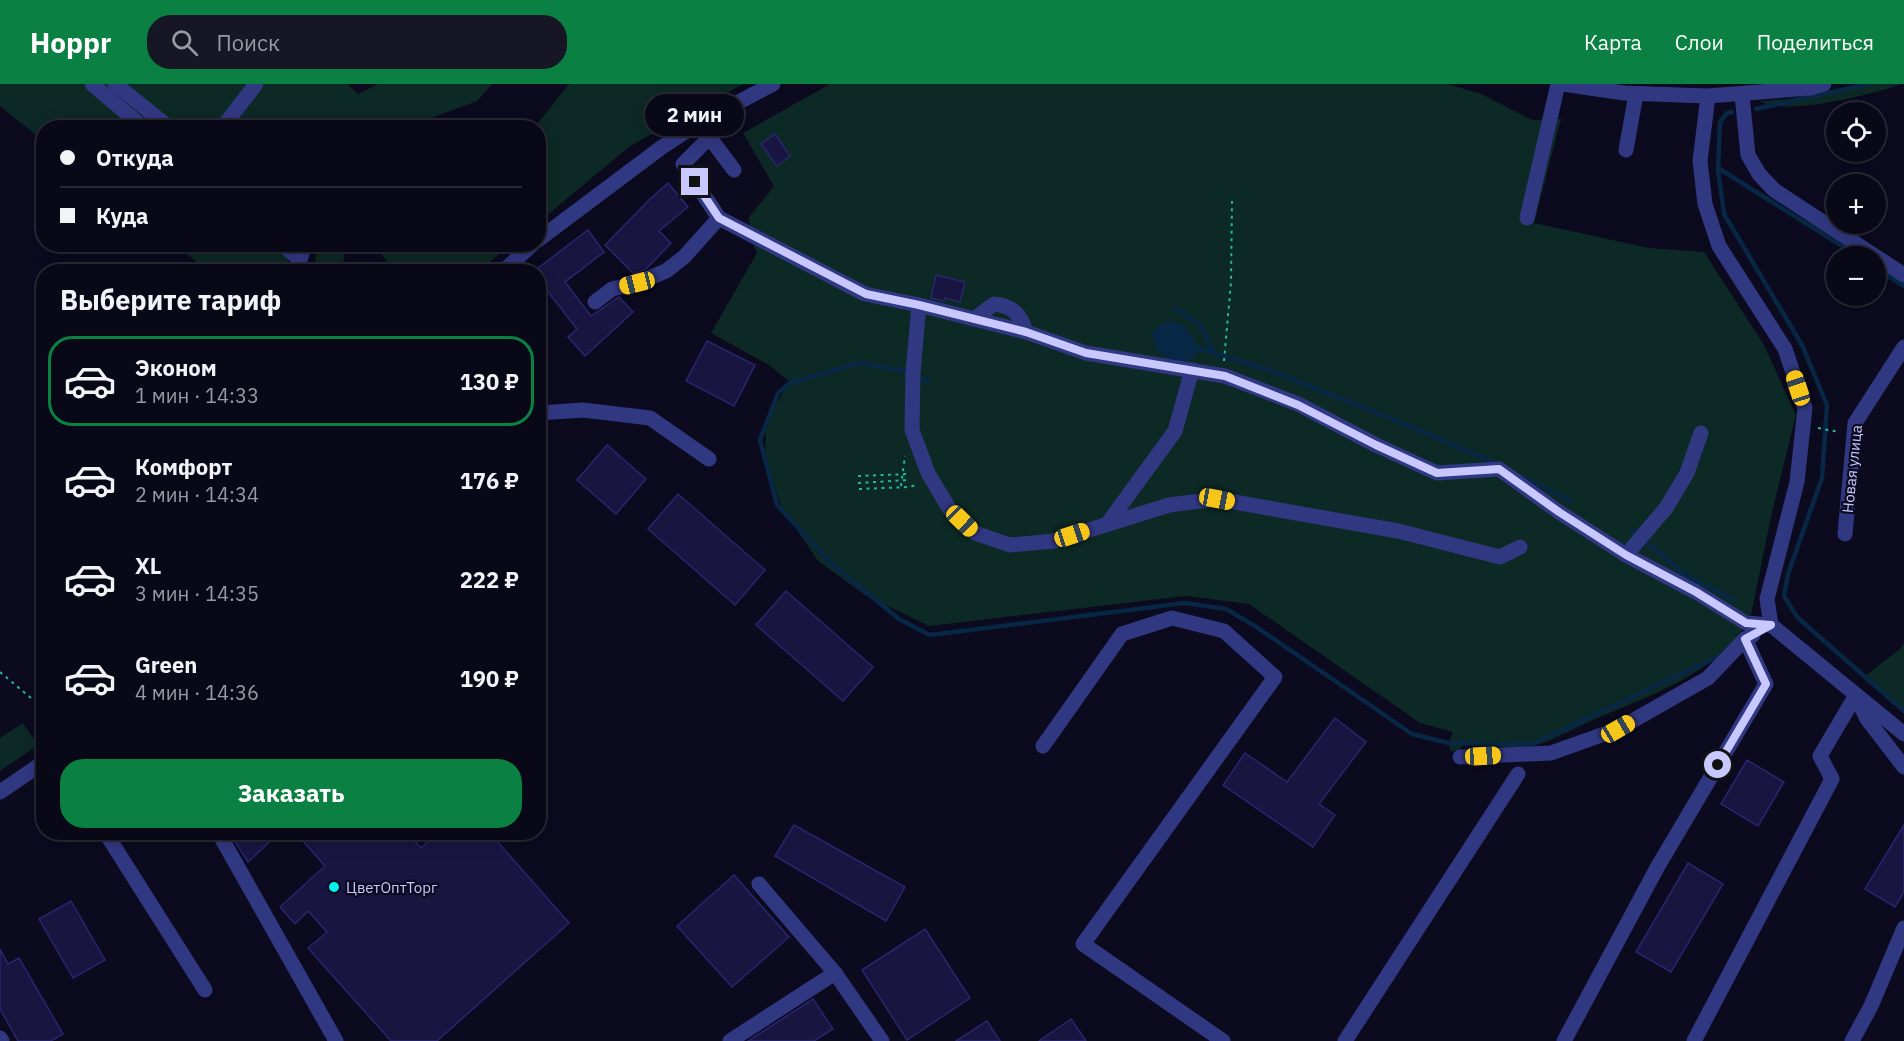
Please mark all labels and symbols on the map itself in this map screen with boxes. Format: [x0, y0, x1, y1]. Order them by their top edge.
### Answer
callout: 2 мин [646, 95, 744, 137]
route end [681, 168, 708, 195]
car [617, 270, 657, 296]
car [1784, 368, 1812, 408]
street label: Новая улица [1838, 424, 1866, 514]
car [1198, 487, 1236, 511]
car [943, 502, 981, 540]
car [1052, 521, 1092, 549]
car [1598, 712, 1638, 746]
car [1465, 746, 1501, 766]
route start [1704, 751, 1731, 778]
place label: ЦветОптТорг [346, 878, 438, 897]
marker: ЦветОптТорг [327, 880, 341, 894]

